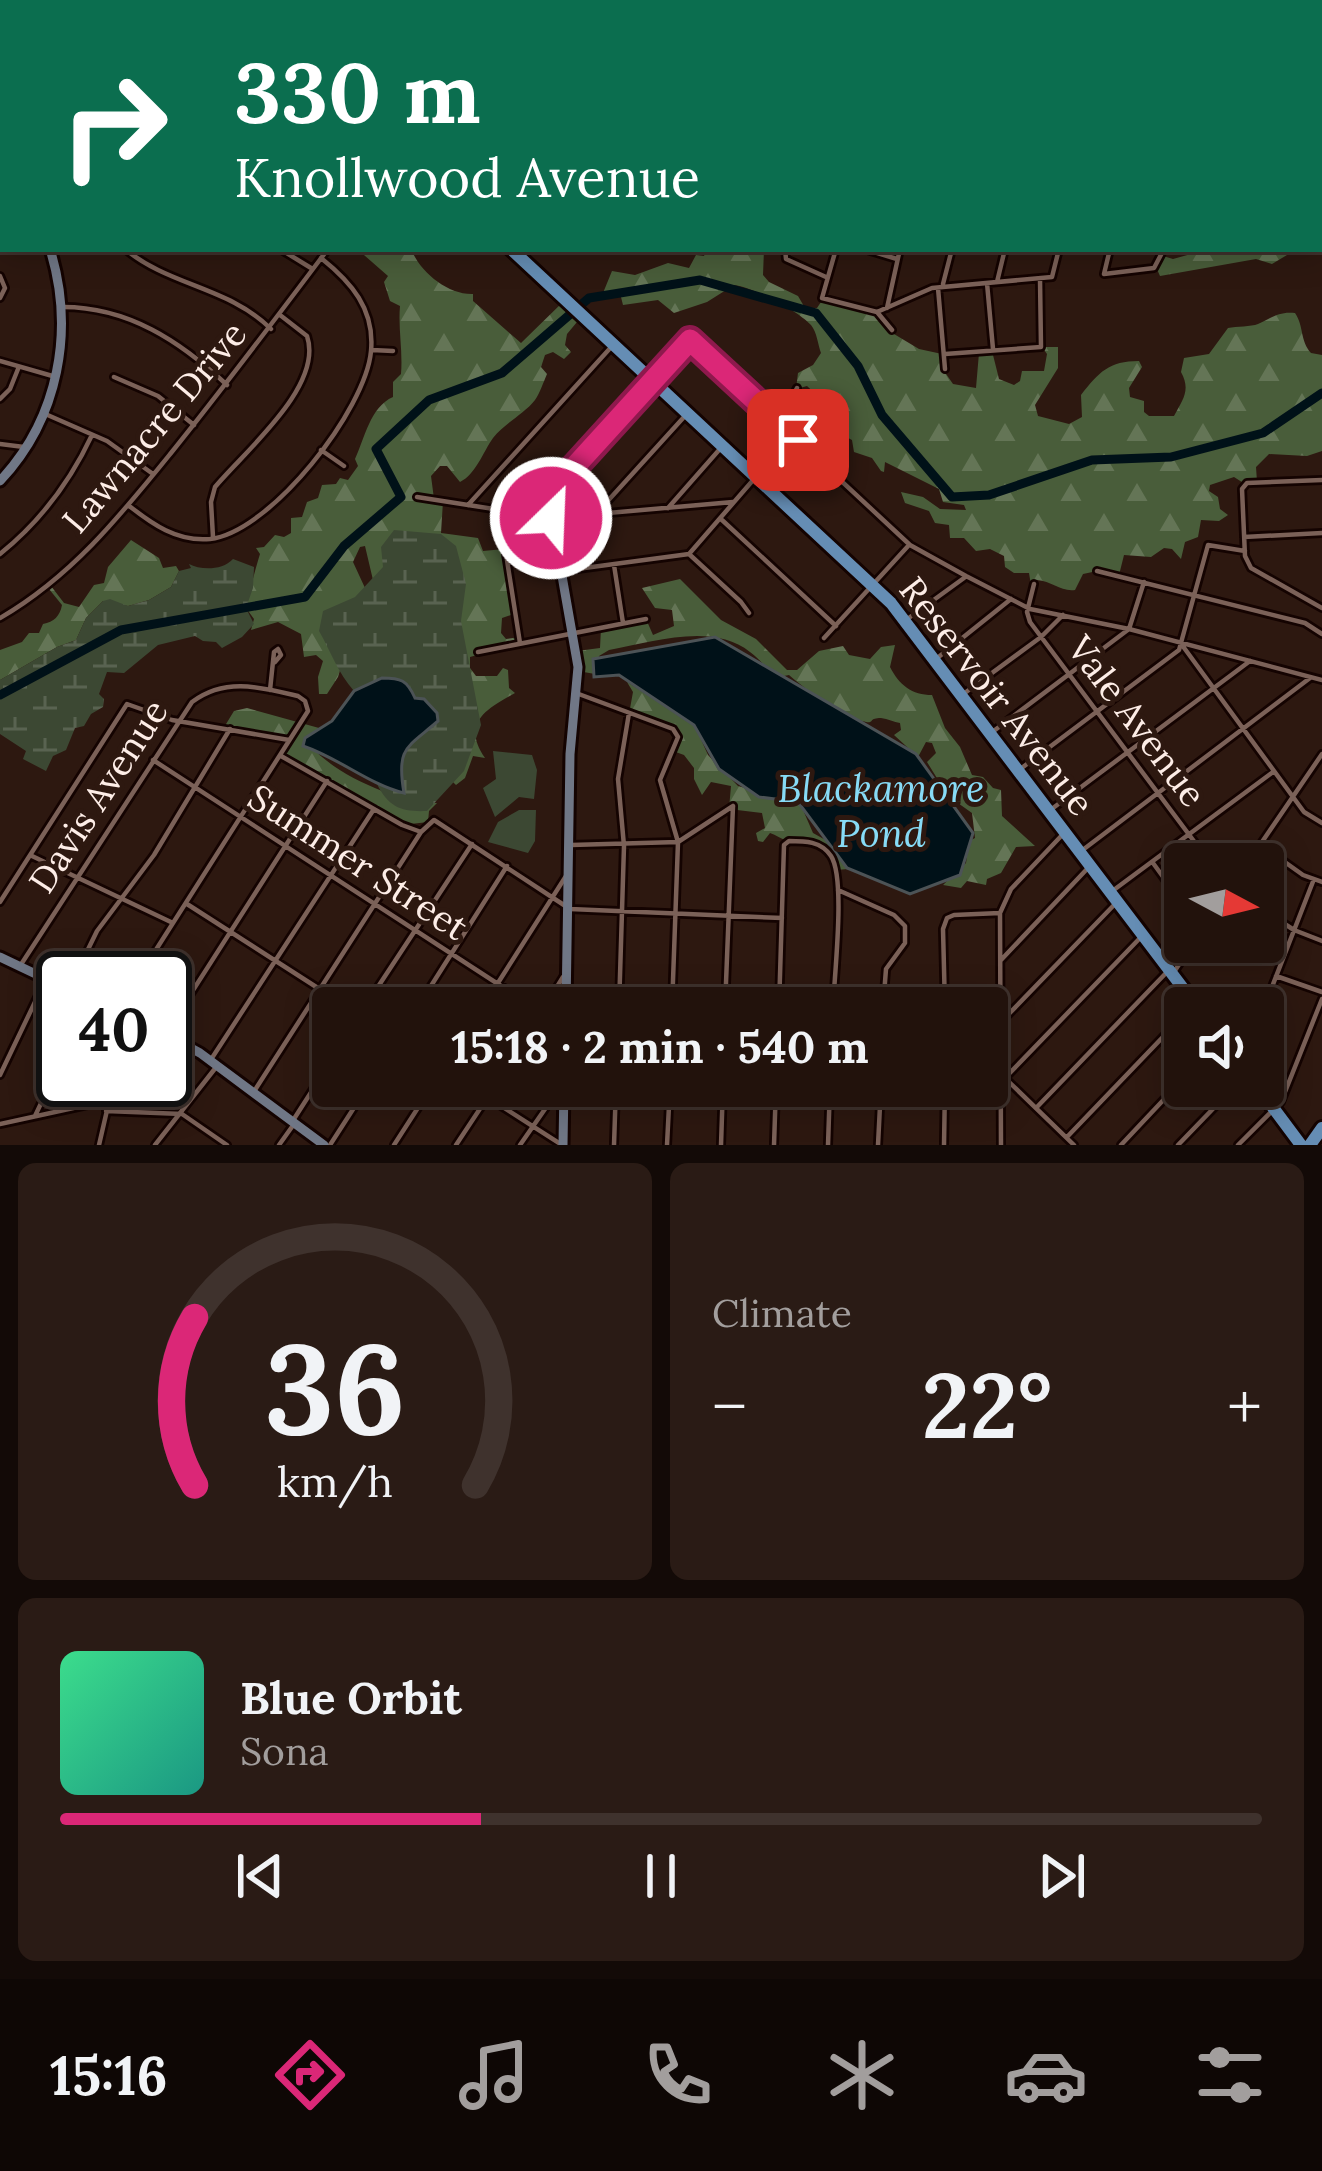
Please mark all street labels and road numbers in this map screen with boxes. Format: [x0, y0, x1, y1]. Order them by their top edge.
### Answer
street label: Lawnacre Drive [52, 312, 256, 542]
street label: Reservoir Avenue [890, 567, 1104, 825]
street label: Vale Avenue [1057, 626, 1216, 816]
street label: Davis Avenue [18, 691, 178, 901]
street label: Summer Street [240, 774, 477, 950]

